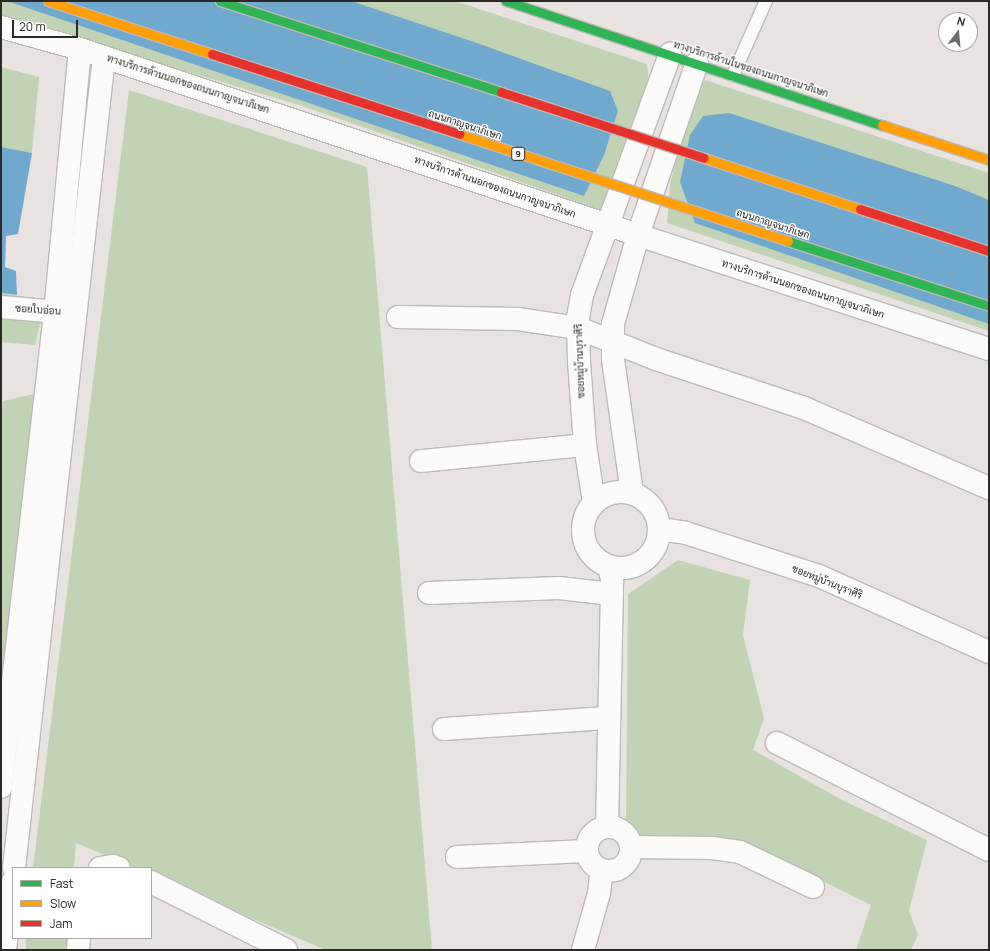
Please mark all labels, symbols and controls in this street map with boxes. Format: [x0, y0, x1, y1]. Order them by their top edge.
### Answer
scale bar [14, 12, 80, 38]
north arrow [938, 12, 978, 52]
text: N [955, 13, 967, 29]
text: 20 m [19, 18, 46, 35]
street label: ทางบริการด้านในของถนนกาญจนาภิเษก [672, 38, 830, 100]
street label: ทางบริการด้านนอกของถนนกาญจนาภิเษก [105, 52, 271, 116]
street label: ถนนกาญจนาภิเษก [427, 108, 503, 142]
road number: 9 [511, 147, 525, 161]
street label: ทางบริการด้านนอกของถนนกาญจนาภิเษก [413, 154, 577, 220]
street label: ถนนกาญจนาภิเษก [735, 207, 811, 241]
street label: ทางบริการด้านนอกของถนนกาญจนาภิเษก [720, 257, 886, 321]
street label: ซอยใบอ่อน [15, 302, 61, 318]
street label: ซอยหมู่บ้านบุราศิริ [573, 323, 587, 399]
street label: ซอยหมู่บ้านบุราศิริ [790, 562, 864, 602]
legend [12, 867, 152, 939]
text: Fast [50, 875, 74, 892]
text: Slow [50, 895, 76, 912]
text: Jam [50, 915, 72, 932]

